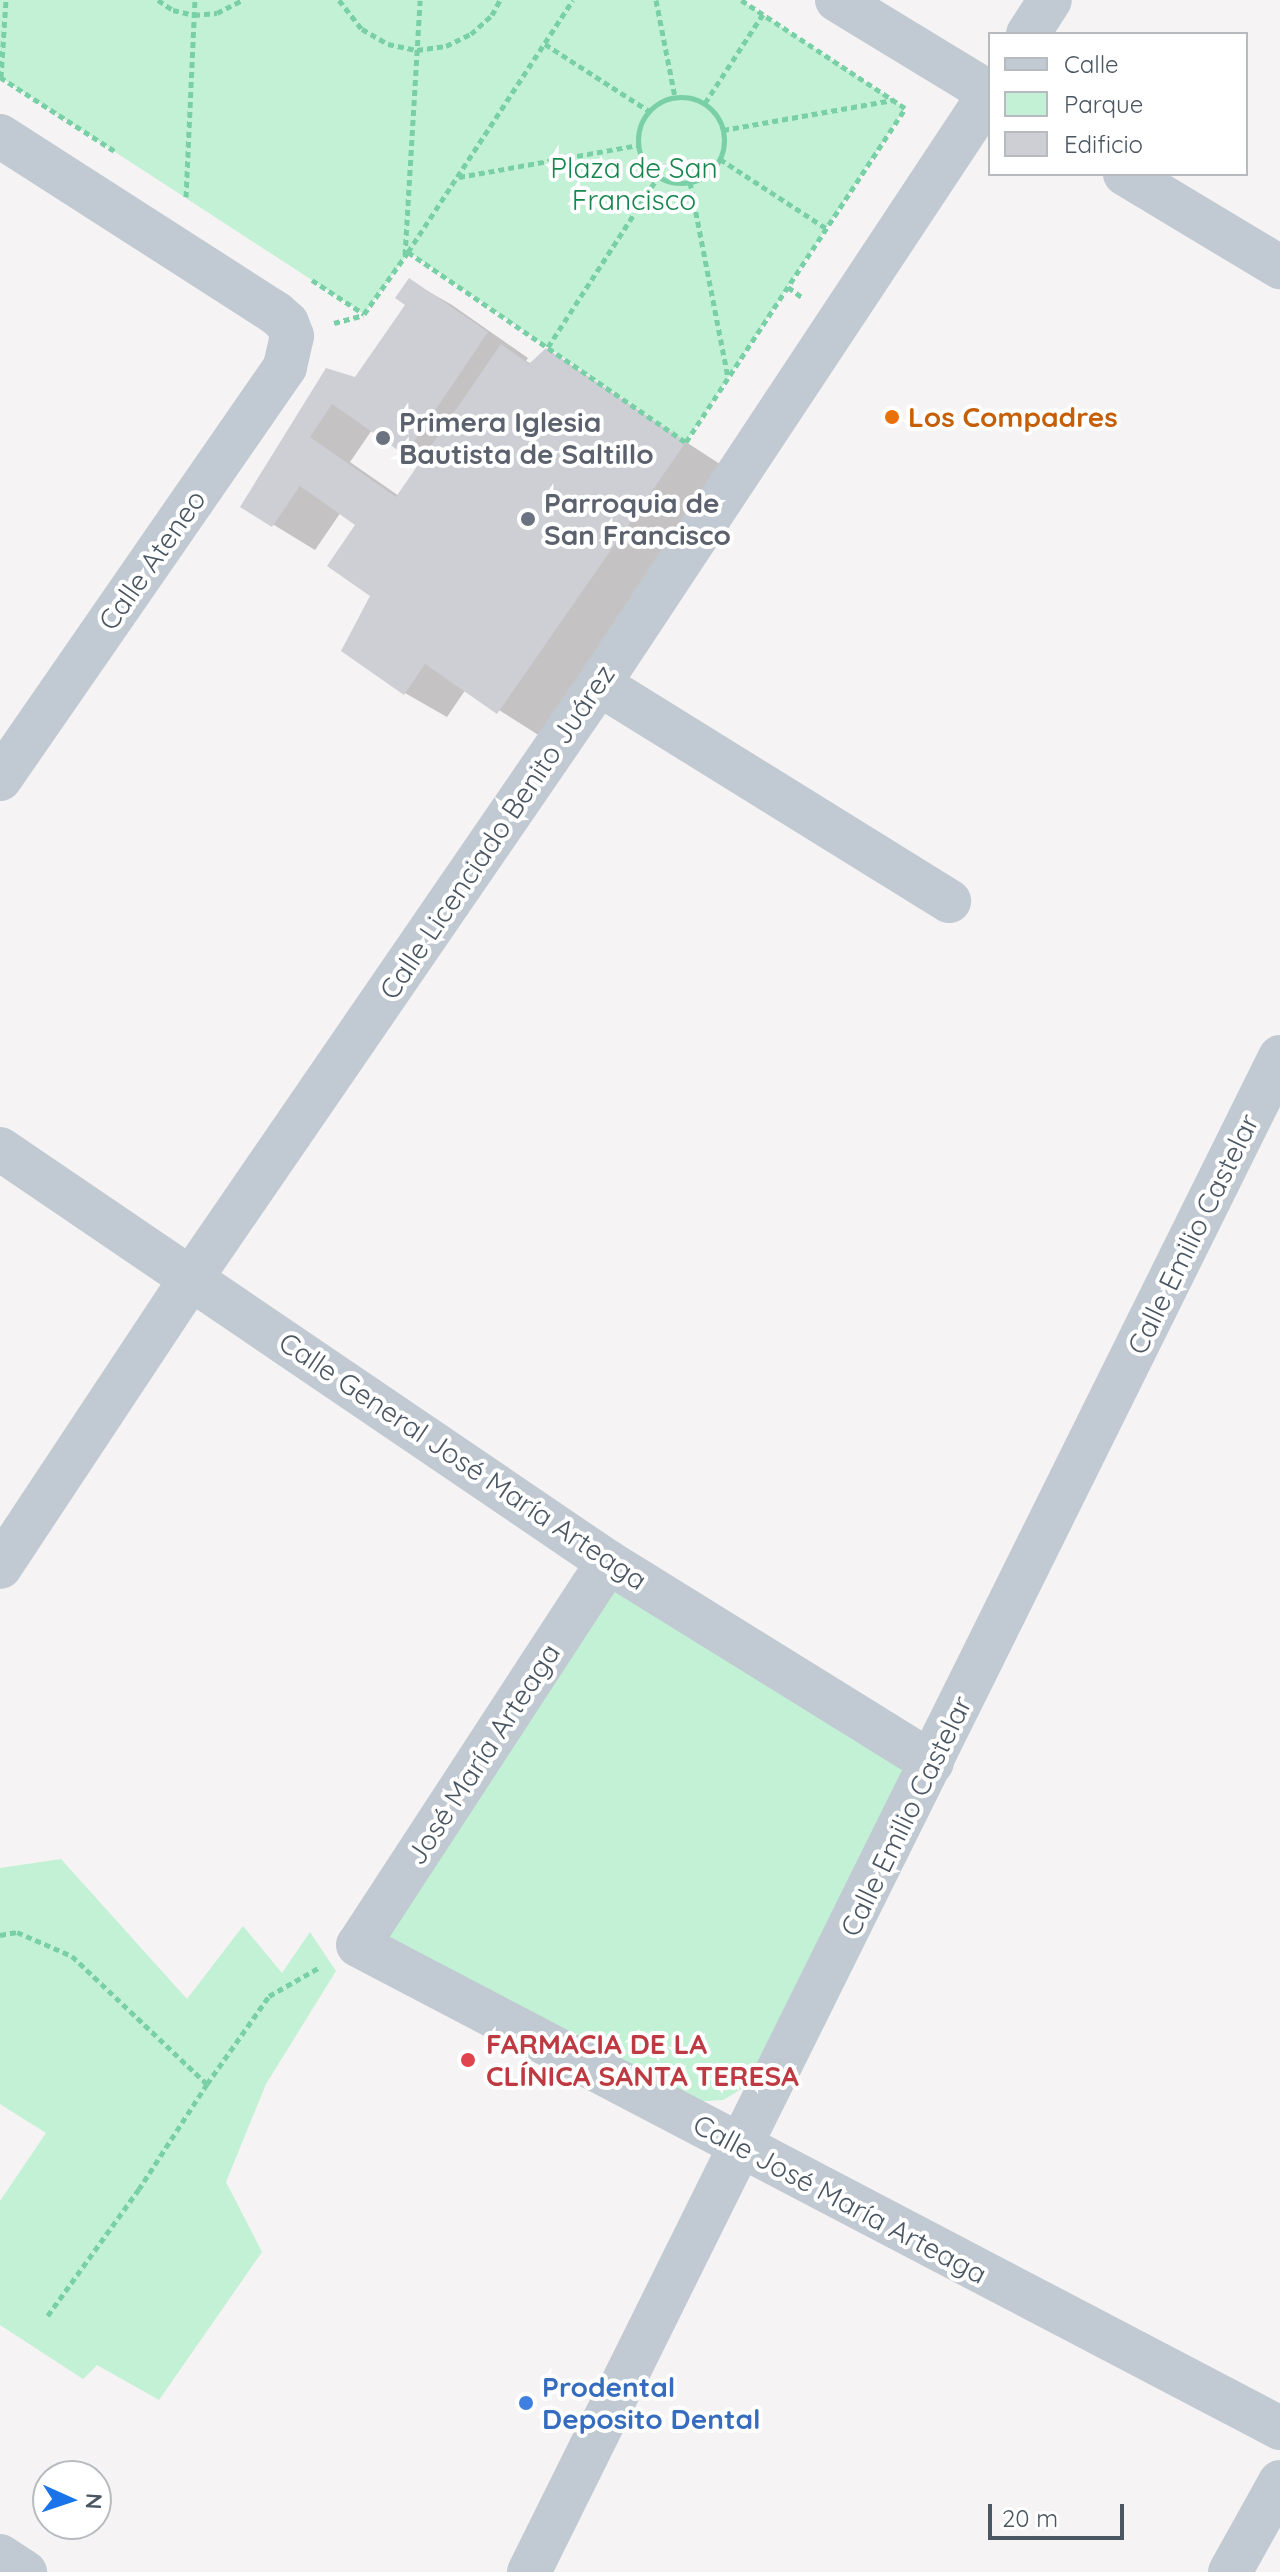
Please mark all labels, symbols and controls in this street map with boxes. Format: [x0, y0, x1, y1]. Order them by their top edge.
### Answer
legend [988, 32, 1248, 176]
text: Calle [1064, 49, 1119, 79]
text: Parque [1064, 89, 1143, 119]
text: Edificio [1064, 129, 1143, 159]
park label: Plaza de San Francisco [550, 151, 718, 217]
place label: Los Compadres [908, 400, 1118, 434]
place label: Primera Iglesia Bautista de Saltillo [399, 405, 654, 471]
marker: Los Compadres [883, 408, 901, 426]
marker: Primera Iglesia Bautista de Saltillo [374, 429, 392, 447]
street label: Calle Ateneo [91, 483, 213, 637]
place label: Parroquia de San Francisco [544, 486, 731, 552]
marker: Parroquia de San Francisco [519, 510, 537, 528]
street label: Calle Licenciado Benito Juárez [372, 658, 622, 1006]
street label: Calle Emilio Castelar [1120, 1108, 1266, 1360]
street label: Calle General José María Arteaga [273, 1325, 653, 1597]
street label: José María Arteaga [399, 1637, 567, 1871]
street label: Calle Emilio Castelar [833, 1690, 979, 1942]
place label: FARMACIA DE LA CLÍNICA SANTA TERESA [486, 2027, 799, 2093]
marker: FARMACIA DE LA CLÍNICA SANTA TERESA [457, 2049, 479, 2071]
street label: Calle José María Arteaga [687, 2107, 993, 2291]
place label: Prodental Deposito Dental [542, 2370, 761, 2436]
marker: Prodental Deposito Dental [517, 2394, 535, 2412]
north arrow [32, 2460, 112, 2540]
scale bar [992, 2488, 1128, 2538]
text: N [80, 2492, 108, 2510]
text: 20 m [1002, 2503, 1058, 2533]

